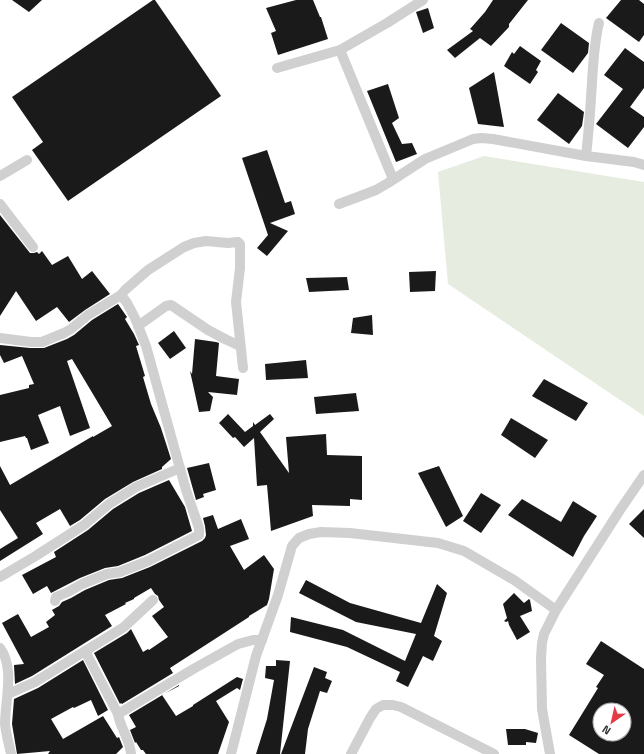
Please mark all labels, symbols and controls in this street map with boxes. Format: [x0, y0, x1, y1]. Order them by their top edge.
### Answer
north arrow [592, 702, 632, 742]
text: N [599, 722, 614, 739]

